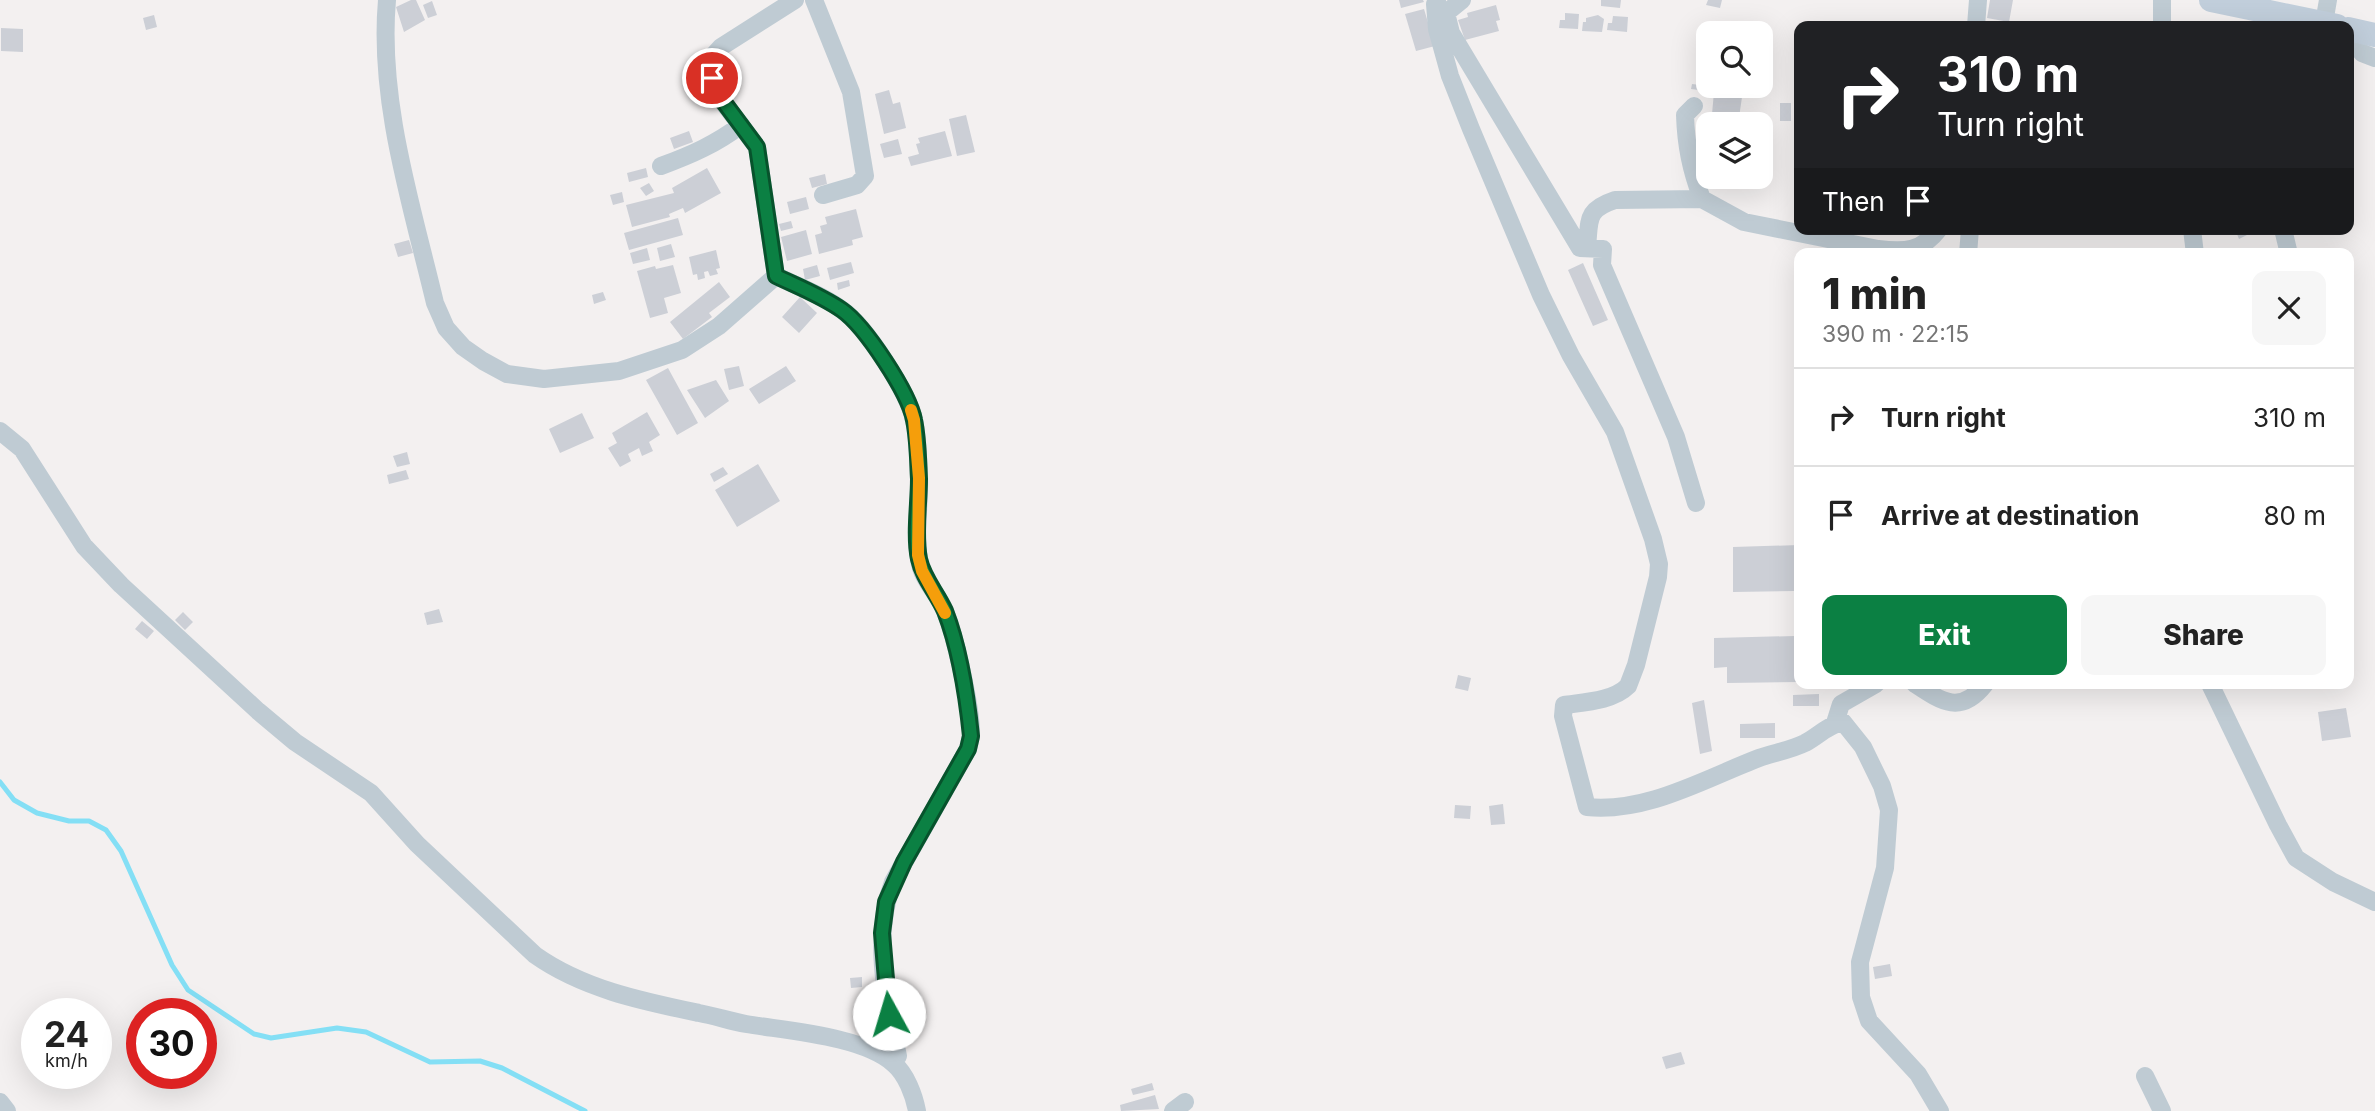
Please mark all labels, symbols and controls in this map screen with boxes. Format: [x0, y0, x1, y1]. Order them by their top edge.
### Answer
map controls [1696, 21, 1773, 189]
button: search [1696, 21, 1773, 98]
text: 310 m [1937, 45, 2079, 104]
pin [682, 48, 742, 108]
icon: right [1822, 49, 1913, 140]
icon: arrive [693, 59, 731, 97]
text: Turn right [1937, 105, 2084, 144]
button: layers [1696, 112, 1773, 189]
icon: arrive [1899, 182, 1937, 220]
text: Then [1822, 186, 1885, 217]
text: 1 min [1822, 268, 1927, 319]
button: close [2252, 271, 2326, 345]
text: 390 m · 22:15 [1822, 320, 1969, 348]
icon: right [1822, 398, 1860, 436]
text: Turn right [1881, 402, 2006, 433]
text: 310 m [2253, 402, 2326, 433]
icon: arrive [1822, 496, 1860, 534]
text: Arrive at destination [1881, 500, 2140, 531]
text: 80 m [2263, 500, 2326, 531]
button: Exit [1822, 595, 2067, 675]
button: Share [2081, 595, 2326, 675]
position arrow [852, 977, 926, 1051]
speed limit sign: 30 [126, 998, 217, 1089]
text: 24 [44, 1013, 89, 1055]
text: km/h [45, 1050, 88, 1071]

